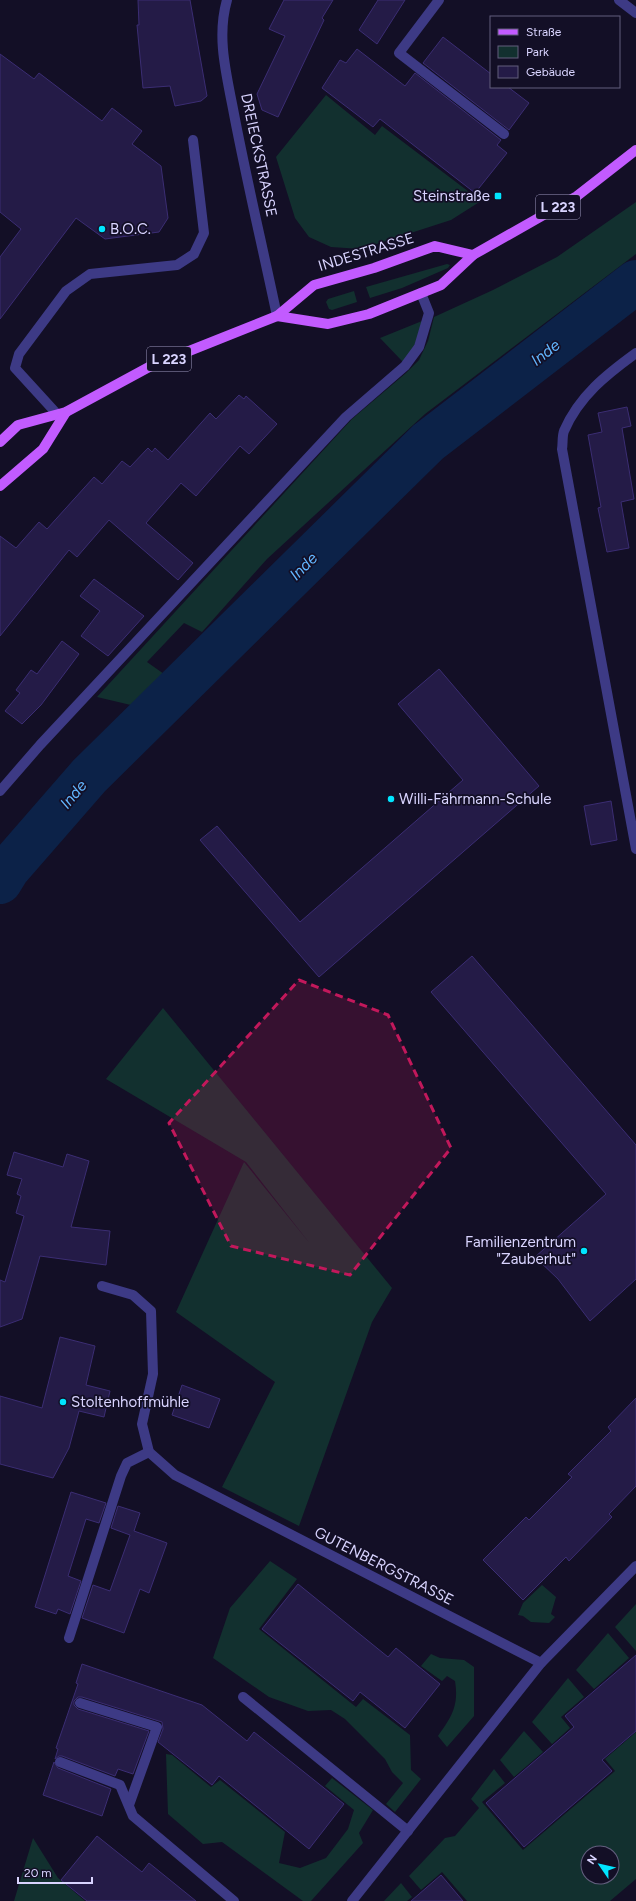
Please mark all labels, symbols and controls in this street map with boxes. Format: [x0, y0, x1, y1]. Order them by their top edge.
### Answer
legend [490, 16, 620, 88]
text: Straße [526, 25, 562, 39]
text: Park [526, 45, 549, 59]
text: Gebäude [526, 65, 576, 79]
street label: DREIECKSTRASSE [237, 92, 281, 218]
place label: Steinstraße [413, 187, 490, 205]
marker: Steinstraße [493, 191, 503, 201]
road number: L 223 [536, 195, 580, 219]
place label: B.O.C. [110, 220, 151, 238]
marker: B.O.C. [97, 224, 107, 234]
street label: INDESTRASSE [316, 229, 416, 275]
water label: Inde [527, 335, 564, 370]
road number: L 223 [147, 347, 191, 371]
water label: Inde [286, 548, 321, 584]
water label: Inde [56, 776, 91, 812]
place label: Willi-Fährmann-Schule [399, 790, 551, 808]
marker: Willi-Fährmann-Schule [386, 794, 396, 804]
place label: Familienzentrum "Zauberhut" [465, 1233, 576, 1268]
marker: Familienzentrum "Zauberhut" [579, 1246, 589, 1256]
place label: Stoltenhoffmühle [71, 1393, 189, 1411]
marker: Stoltenhoffmühle [58, 1397, 68, 1407]
street label: GUTENBERGSTRASSE [311, 1523, 457, 1609]
north arrow [580, 1845, 620, 1885]
text: N [584, 1853, 600, 1867]
scale bar [18, 1859, 92, 1885]
text: 20 m [24, 1866, 52, 1880]

